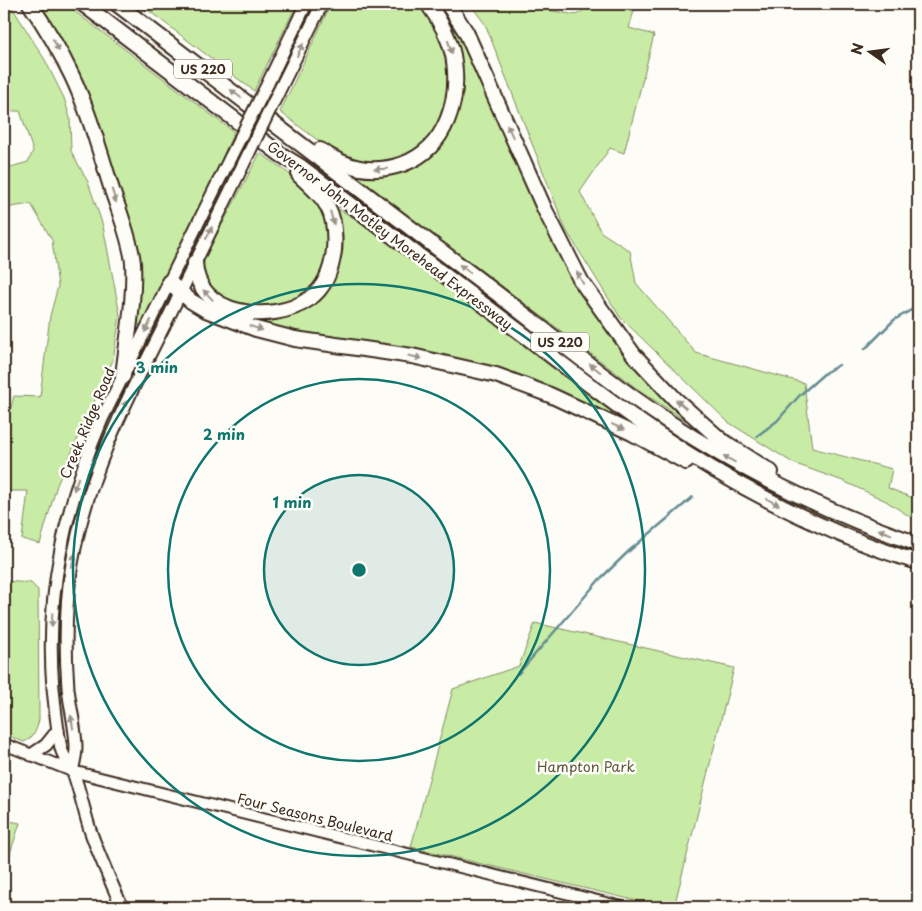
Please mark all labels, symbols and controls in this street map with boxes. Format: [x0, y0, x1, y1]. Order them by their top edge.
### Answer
north arrow [844, 28, 894, 78]
one-way arrow [51, 39, 60, 52]
one-way arrow [446, 40, 454, 55]
text: N [845, 41, 868, 57]
one-way arrow [296, 43, 304, 57]
road number: US 220 [174, 60, 232, 78]
one-way arrow [229, 89, 243, 99]
one-way arrow [506, 124, 514, 138]
street label: Governor John Motley Morehead Expressway [263, 136, 517, 334]
one-way arrow [372, 165, 388, 173]
one-way arrow [111, 189, 119, 204]
one-way arrow [328, 210, 336, 226]
one-way arrow [205, 226, 213, 240]
one-way arrow [459, 264, 472, 275]
one-way arrow [575, 271, 584, 284]
one-way arrow [202, 289, 214, 301]
one-way arrow [144, 319, 152, 333]
one-way arrow [248, 325, 263, 332]
road number: US 220 [531, 332, 589, 352]
one-way arrow [408, 353, 424, 361]
text: 3 min [136, 355, 178, 378]
one-way arrow [589, 362, 602, 373]
street label: Creek Ridge Road [54, 364, 120, 482]
one-way arrow [675, 398, 687, 410]
one-way arrow [120, 400, 128, 414]
text: 2 min [203, 422, 245, 445]
one-way arrow [610, 422, 625, 431]
one-way arrow [722, 455, 737, 463]
one-way arrow [72, 477, 80, 492]
text: 1 min [273, 490, 311, 513]
one-way arrow [766, 498, 781, 506]
one-way arrow [877, 528, 892, 536]
one-way arrow [69, 552, 77, 568]
centre of rings [350, 561, 368, 579]
one-way arrow [48, 612, 56, 628]
one-way arrow [68, 714, 76, 730]
park label: Hampton Park [537, 756, 636, 777]
street label: Four Seasons Boulevard [235, 787, 395, 847]

